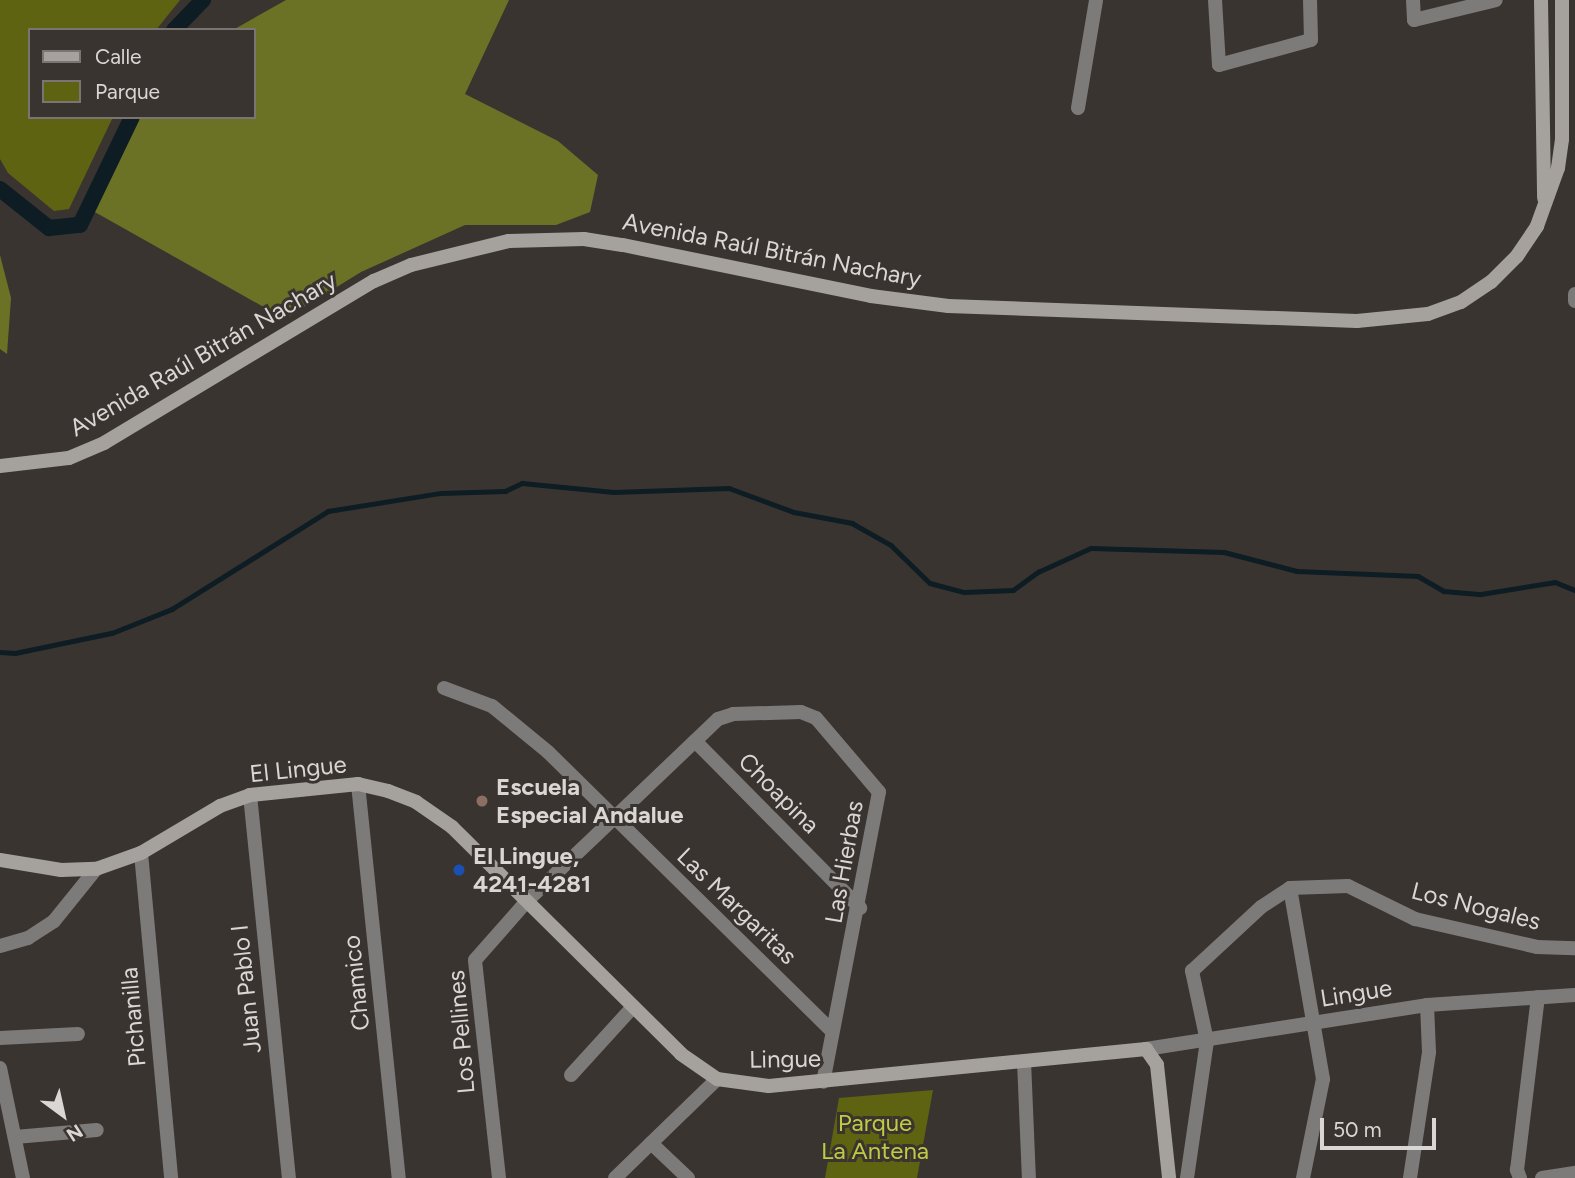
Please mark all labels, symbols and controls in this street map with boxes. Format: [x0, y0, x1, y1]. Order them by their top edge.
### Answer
legend [28, 28, 256, 119]
text: Calle [95, 44, 142, 69]
text: Parque [95, 79, 160, 104]
street label: Avenida Raúl Bitrán Nachary [620, 207, 924, 293]
street label: Avenida Raúl Bitrán Nachary [64, 266, 342, 442]
street label: Choapina [733, 747, 825, 839]
street label: El Lingue [248, 750, 348, 788]
place label: Escuela Especial Andalue [496, 773, 684, 829]
marker: Escuela Especial Andalue [474, 793, 490, 809]
street label: Las Hierbas [819, 798, 869, 926]
place label: El Lingue, 4241-4281 [473, 842, 591, 898]
street label: Las Margaritas [671, 842, 803, 970]
marker: El Lingue, 4241-4281 [451, 862, 467, 878]
street label: Los Nogales [1409, 876, 1543, 936]
street label: Juan Pablo I [225, 923, 267, 1055]
street label: Chamico [337, 934, 375, 1032]
street label: Pichanilla [114, 966, 152, 1068]
street label: Los Pellines [441, 969, 481, 1095]
street label: Lingue [1318, 973, 1394, 1013]
street label: Lingue [749, 1044, 821, 1074]
north arrow [28, 1080, 98, 1150]
scale bar [1323, 1104, 1438, 1148]
park label: Parque La Antena [821, 1109, 929, 1165]
text: 50 m [1333, 1117, 1382, 1142]
text: N [62, 1119, 87, 1147]

